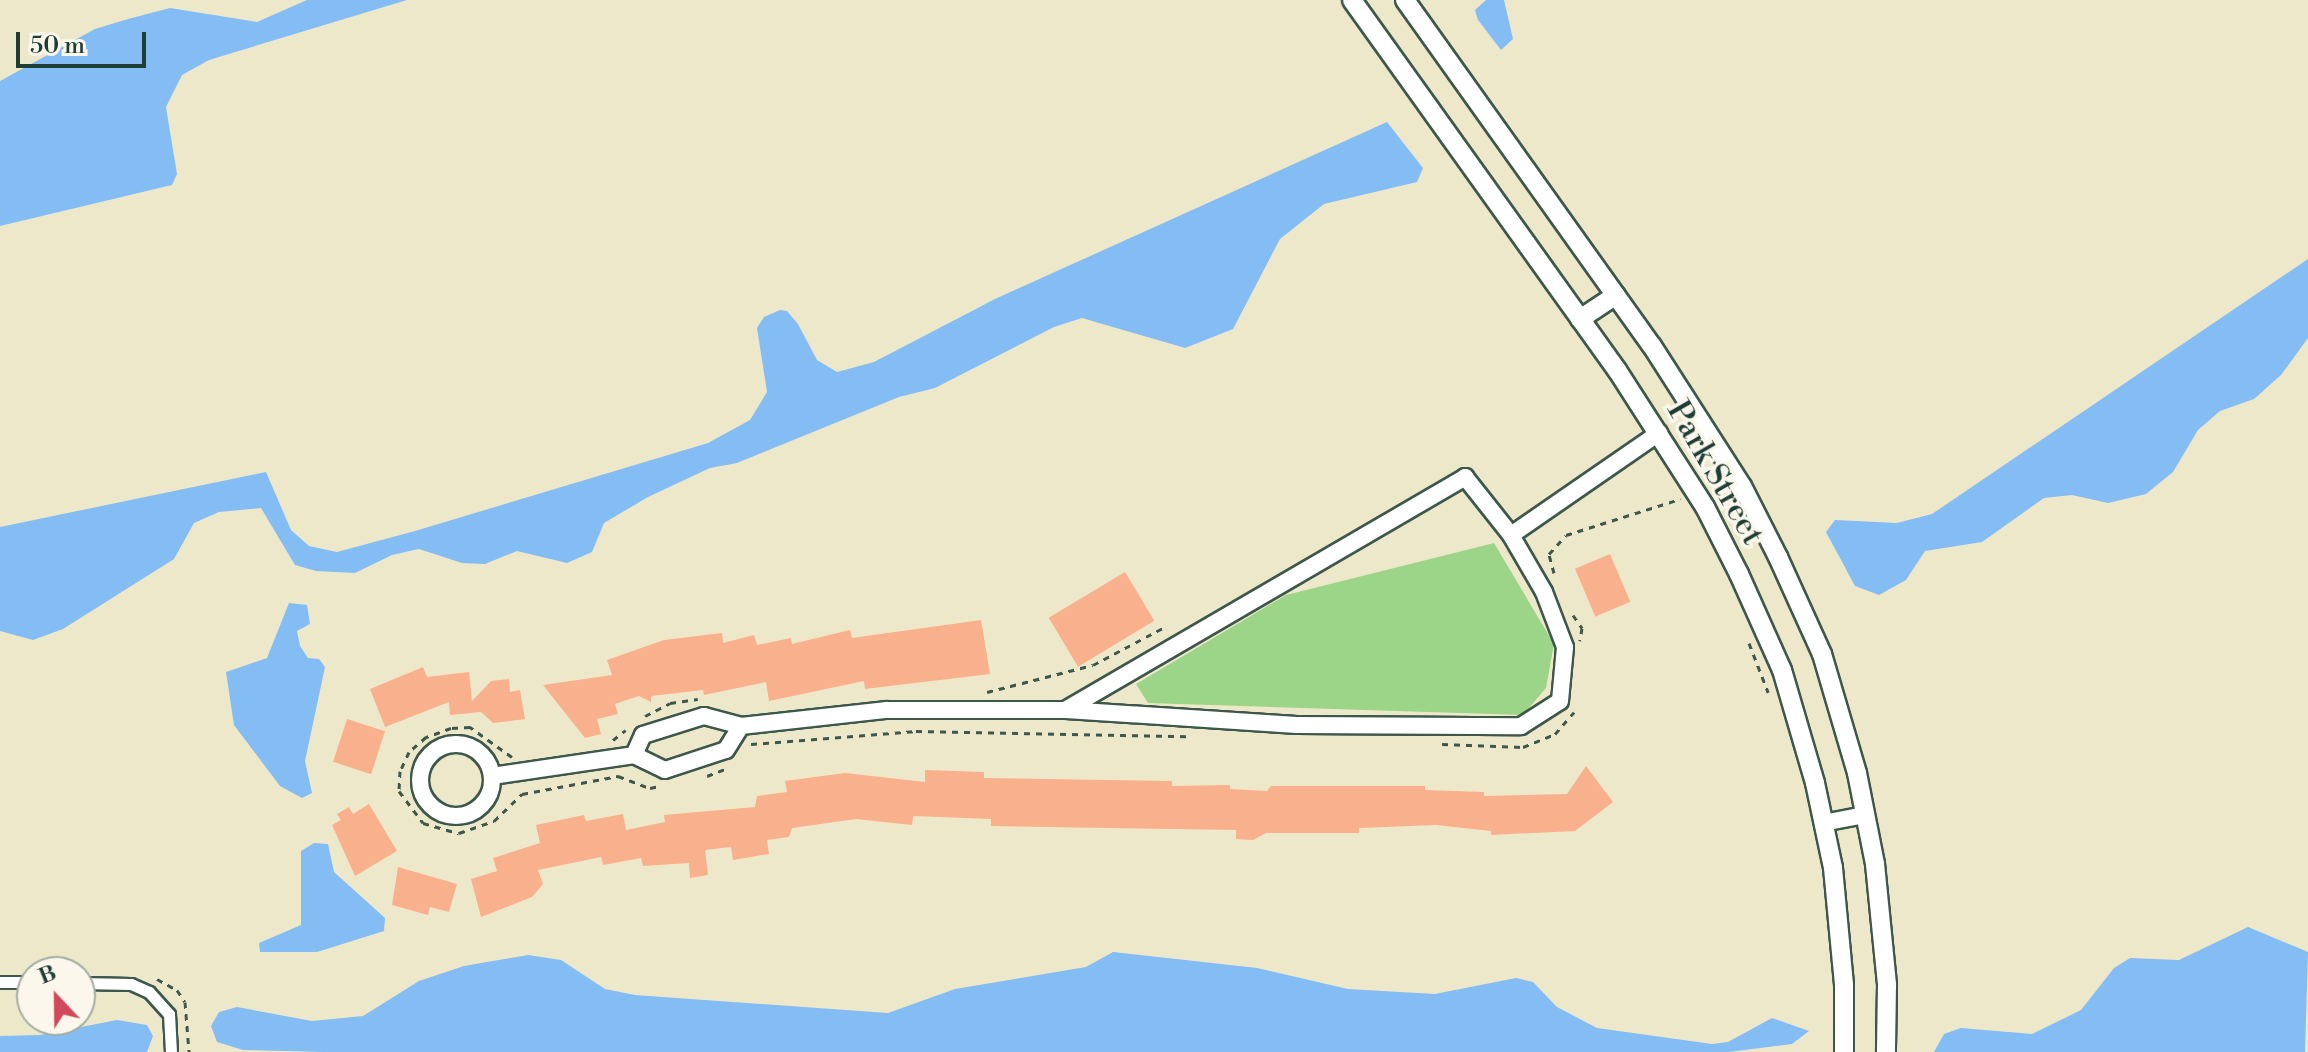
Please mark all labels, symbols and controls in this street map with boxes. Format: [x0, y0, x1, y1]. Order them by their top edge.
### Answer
scale bar [20, 16, 150, 66]
text: 50 m [30, 31, 85, 61]
street label: Park Street [1658, 394, 1772, 552]
north arrow [16, 956, 96, 1036]
text: B [35, 960, 60, 991]

